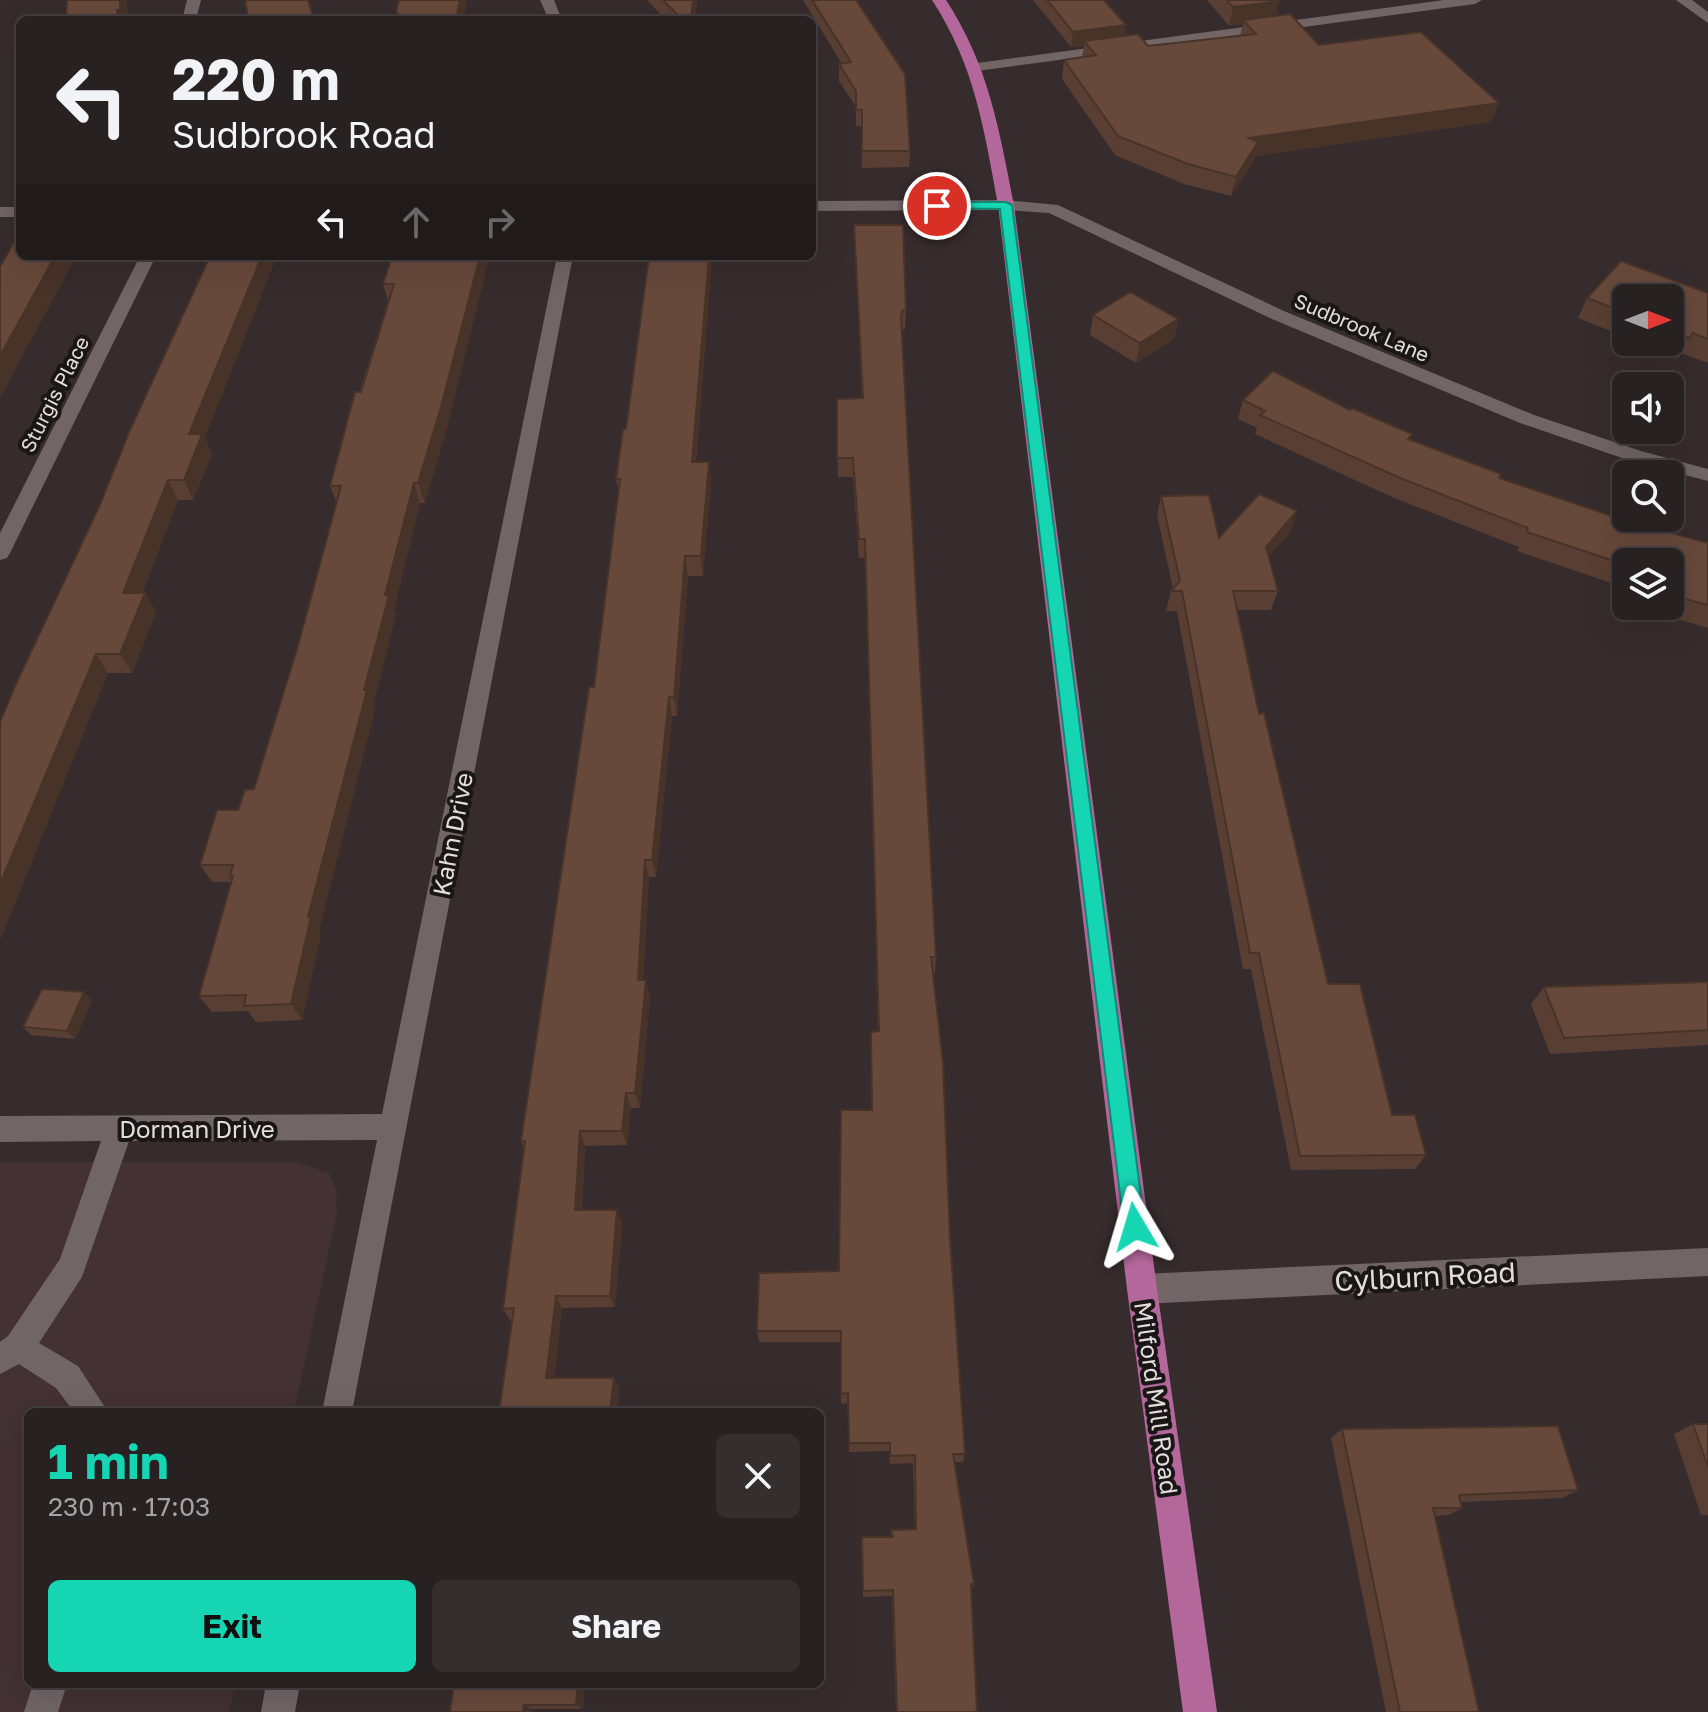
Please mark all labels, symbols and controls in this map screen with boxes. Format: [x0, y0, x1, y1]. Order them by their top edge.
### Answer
text: 220 m [172, 45, 340, 112]
icon: left [40, 48, 144, 152]
text: Sudbrook Road [172, 113, 436, 156]
pin [903, 172, 971, 240]
icon: arrive [915, 184, 959, 228]
icon: left [310, 200, 354, 244]
icon: ahead [394, 200, 438, 244]
icon: right [478, 200, 522, 244]
north arrow [1612, 284, 1684, 356]
map controls [1612, 284, 1684, 620]
street label: Sudbrook Lane [1291, 288, 1433, 366]
street label: Sturgis Place [15, 332, 93, 456]
button: sound [1612, 372, 1684, 444]
button: search [1612, 460, 1684, 532]
button: layers [1612, 548, 1684, 620]
street label: Kahn Drive [426, 770, 478, 898]
street label: Dorman Drive [119, 1114, 275, 1143]
position arrow [1093, 1185, 1177, 1269]
street label: Cylburn Road [1333, 1255, 1517, 1297]
street label: Milford Mill Road [1129, 1300, 1185, 1496]
text: 1 min [48, 1432, 169, 1490]
button: close [716, 1434, 800, 1518]
text: 230 m · 17:03 [48, 1491, 210, 1522]
button: Exit [48, 1580, 416, 1672]
button: Share [432, 1580, 800, 1672]

